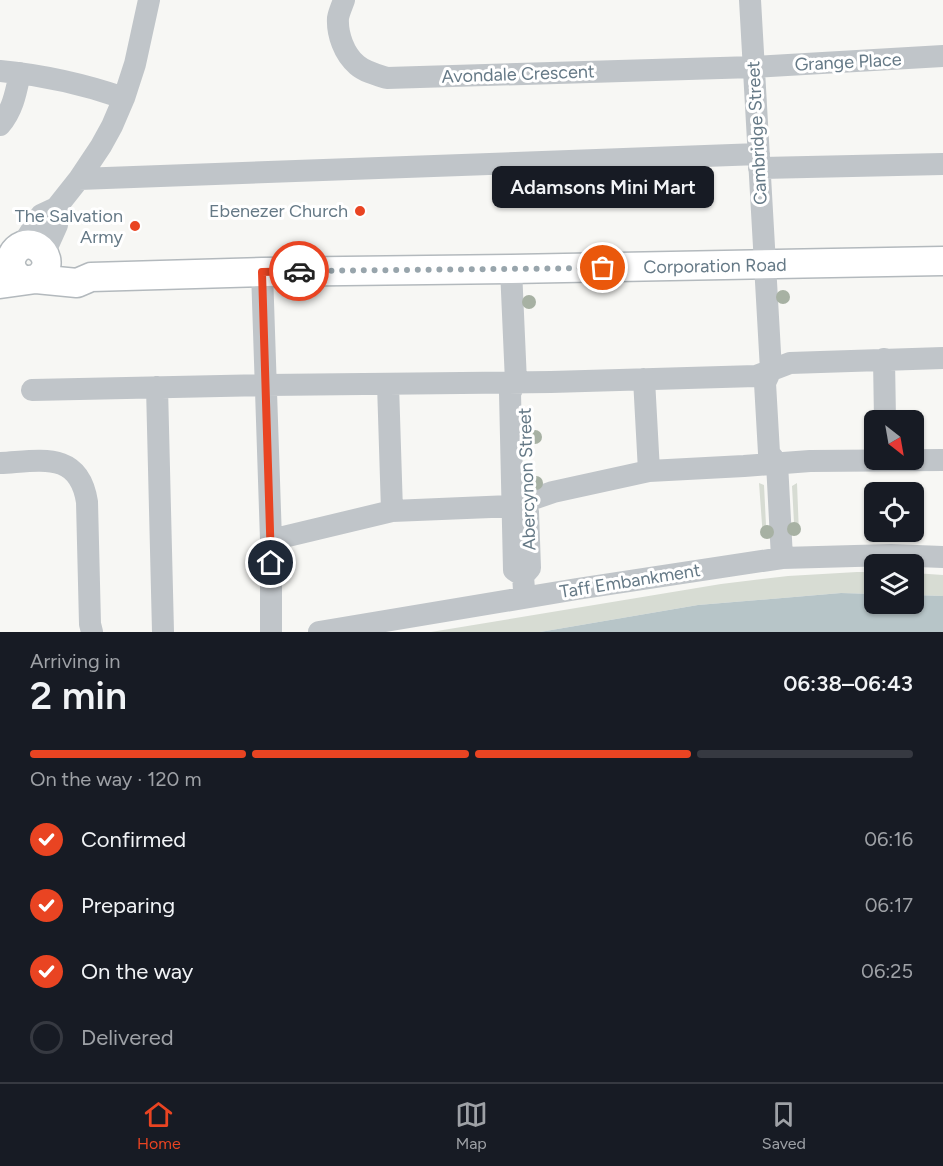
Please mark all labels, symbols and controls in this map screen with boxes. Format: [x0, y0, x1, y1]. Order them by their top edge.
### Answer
street label: Grange Place [794, 48, 902, 76]
street label: Avondale Crescent [441, 60, 595, 88]
street label: Cambridge Street [742, 60, 772, 206]
callout: Adamsons Mini Mart [492, 166, 714, 208]
text: Adamsons Mini Mart [510, 175, 696, 199]
place label: Ebenezer Church [209, 200, 348, 222]
marker: Ebenezer Church [353, 204, 367, 218]
place label: The Salvation Army [15, 205, 124, 248]
marker: The Salvation Army [128, 219, 142, 233]
courier [269, 241, 329, 301]
pin [577, 242, 628, 293]
icon: bag [586, 251, 619, 284]
street label: Corporation Road [643, 254, 787, 278]
icon: car [283, 255, 316, 288]
street label: Abercynon Street [514, 407, 540, 551]
north arrow [864, 410, 924, 470]
map controls [864, 410, 924, 614]
button: locate [864, 482, 924, 542]
pin [245, 537, 296, 588]
icon: home [254, 546, 287, 579]
button: layers [864, 554, 924, 614]
street label: Taff Embankment [558, 559, 702, 603]
text: Arriving in [30, 649, 120, 673]
text: 06:38–06:43 [783, 670, 913, 697]
text: 2 min [30, 672, 127, 719]
text: On the way · 120 m [30, 767, 201, 791]
icon: check [30, 823, 63, 856]
text: Confirmed [81, 826, 186, 853]
text: 06:16 [864, 827, 913, 851]
icon: check [30, 889, 63, 922]
text: Preparing [81, 892, 175, 919]
text: 06:17 [865, 893, 913, 917]
icon: check [30, 955, 63, 988]
text: On the way [81, 958, 193, 985]
text: 06:25 [861, 959, 913, 983]
text: Delivered [81, 1024, 174, 1051]
tab: Home [137, 1098, 181, 1153]
tab: Map [455, 1098, 488, 1153]
tab: Saved [762, 1098, 806, 1153]

